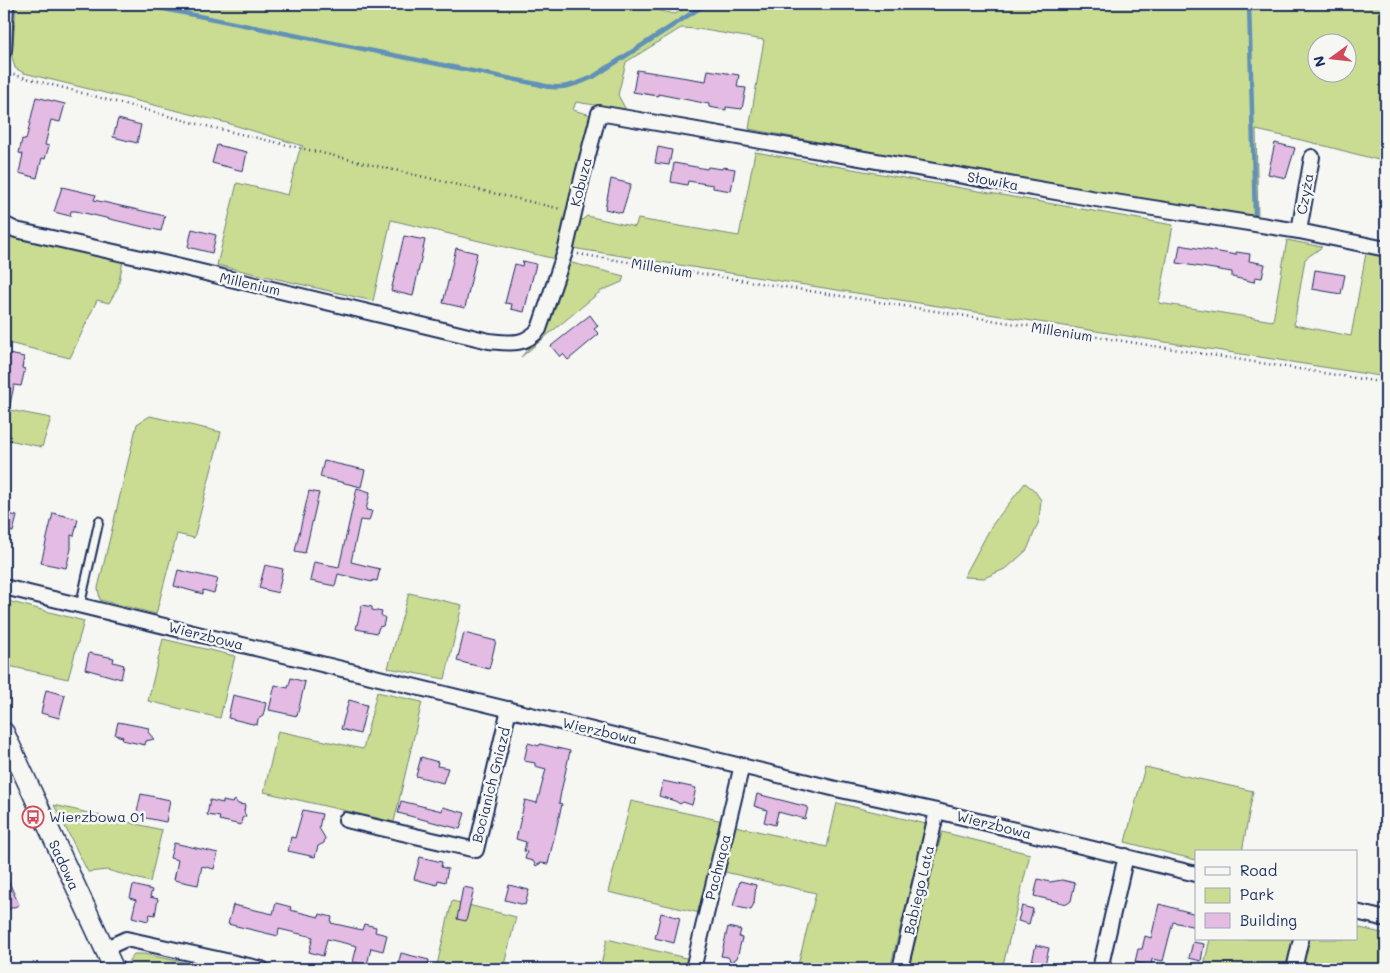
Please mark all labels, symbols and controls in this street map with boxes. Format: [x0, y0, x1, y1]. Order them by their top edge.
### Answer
north arrow [1308, 32, 1358, 82]
text: N [1308, 54, 1330, 69]
street label: Kobuza [565, 155, 596, 208]
street label: Słowika [966, 167, 1020, 194]
street label: Czyża [1292, 172, 1317, 216]
street label: Millenium [630, 253, 694, 282]
street label: Millenium [218, 267, 282, 300]
street label: Millenium [1030, 317, 1094, 346]
street label: Wierzbowa [167, 617, 246, 654]
street label: Wierzbowa [561, 713, 640, 748]
street label: Bocianich Gniazd [467, 725, 514, 845]
bus stop icon: Wierzbowa 01 [21, 805, 45, 829]
street label: Wierzbowa [955, 806, 1034, 843]
place label: Wierzbowa 01 [49, 807, 145, 826]
street label: Pachnąca [700, 832, 735, 902]
street label: Sadowa [45, 837, 84, 893]
street label: Babiego Lata [899, 843, 938, 936]
legend [1195, 850, 1358, 940]
text: Road [1240, 860, 1277, 880]
text: Park [1240, 884, 1274, 904]
text: Building [1240, 910, 1297, 930]

